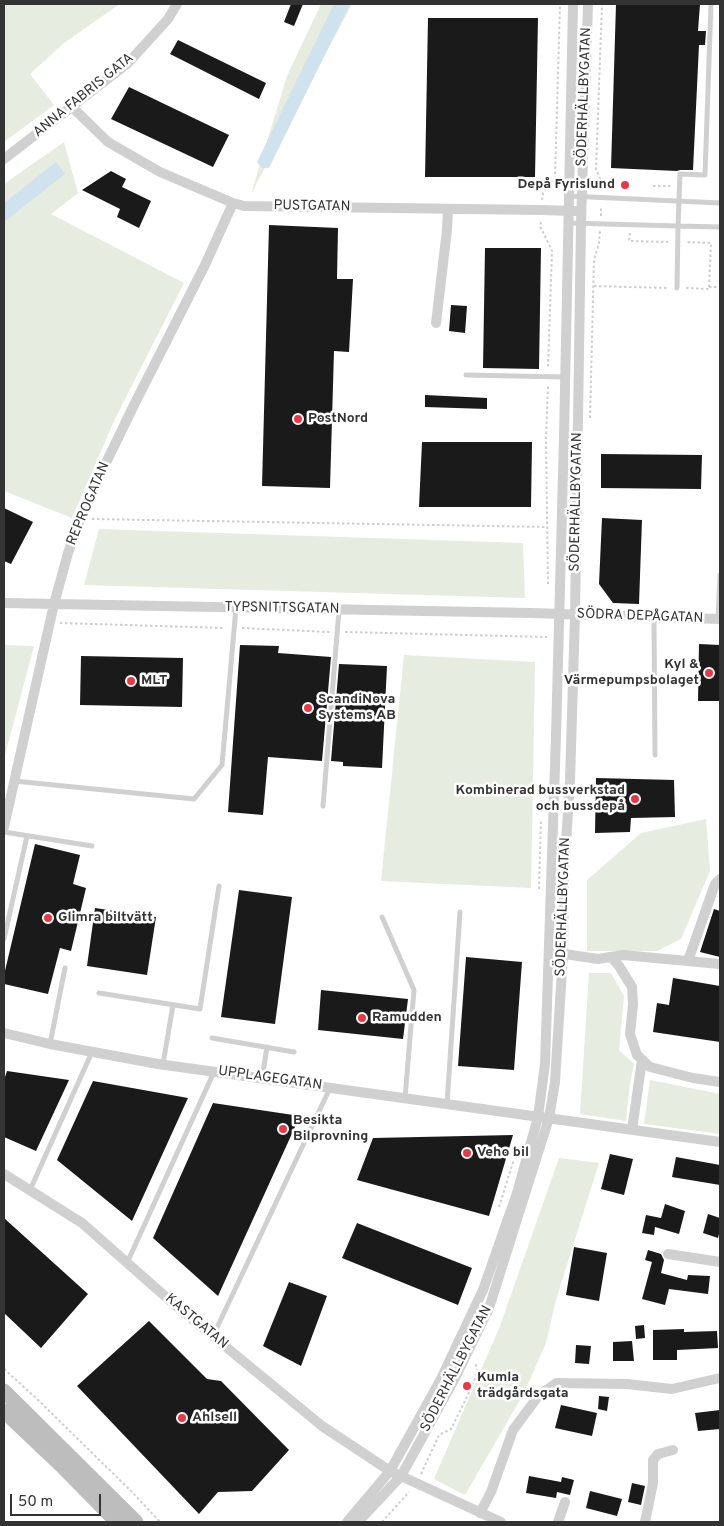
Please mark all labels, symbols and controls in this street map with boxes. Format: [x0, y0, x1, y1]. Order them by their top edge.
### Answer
street label: SÖDERHÄLLBYGATAN [574, 27, 596, 167]
street label: ANNA FABRIS GATA [30, 50, 138, 142]
place label: Depå Fyrislund [518, 177, 615, 193]
marker: Depå Fyrislund [619, 179, 631, 191]
street label: PUSTGATAN [273, 198, 351, 216]
place label: PostNord [308, 411, 368, 427]
marker: PostNord [292, 413, 304, 425]
street label: SÖDERHÄLLBYGATAN [567, 432, 587, 572]
street label: REPROGATAN [64, 460, 114, 548]
street label: TYPSNITTSGATAN [224, 600, 340, 618]
street label: SÖDRA DEPÅGATAN [576, 606, 704, 628]
place label: Kyl & Värmepumpsbolaget [564, 657, 699, 690]
marker: Kyl & Värmepumpsbolaget [703, 667, 715, 679]
place label: MLT [141, 673, 168, 689]
marker: MLT [125, 675, 137, 687]
place label: ScandiNova Systems AB [318, 692, 396, 724]
marker: ScandiNova Systems AB [302, 702, 314, 714]
place label: Kombinerad bussverkstad och bussdepå [456, 783, 625, 816]
marker: Kombinerad bussverkstad och bussdepå [629, 793, 641, 805]
street label: SÖDERHÄLLBYGATAN [553, 837, 575, 977]
place label: Glimra biltvätt [58, 910, 153, 926]
marker: Glimra biltvätt [42, 912, 54, 924]
place label: Ramudden [372, 1010, 442, 1026]
marker: Ramudden [356, 1012, 368, 1024]
street label: UPPLAGEGATAN [217, 1063, 323, 1095]
place label: Besikta Bilprovning [293, 1113, 368, 1146]
marker: Besikta Bilprovning [277, 1123, 289, 1135]
place label: Veho bil [477, 1145, 529, 1161]
marker: Veho bil [461, 1147, 473, 1159]
street label: KASTGATAN [161, 1291, 231, 1353]
street label: SÖDERHÄLLBYGATAN [418, 1303, 496, 1435]
place label: Kumla trädgårdsgata [477, 1370, 569, 1402]
marker: Kumla trädgårdsgata [461, 1380, 473, 1392]
place label: Ahlsell [192, 1410, 237, 1426]
marker: Ahlsell [176, 1412, 188, 1424]
scale bar [12, 1484, 104, 1516]
text: 50 m [18, 1493, 53, 1512]

